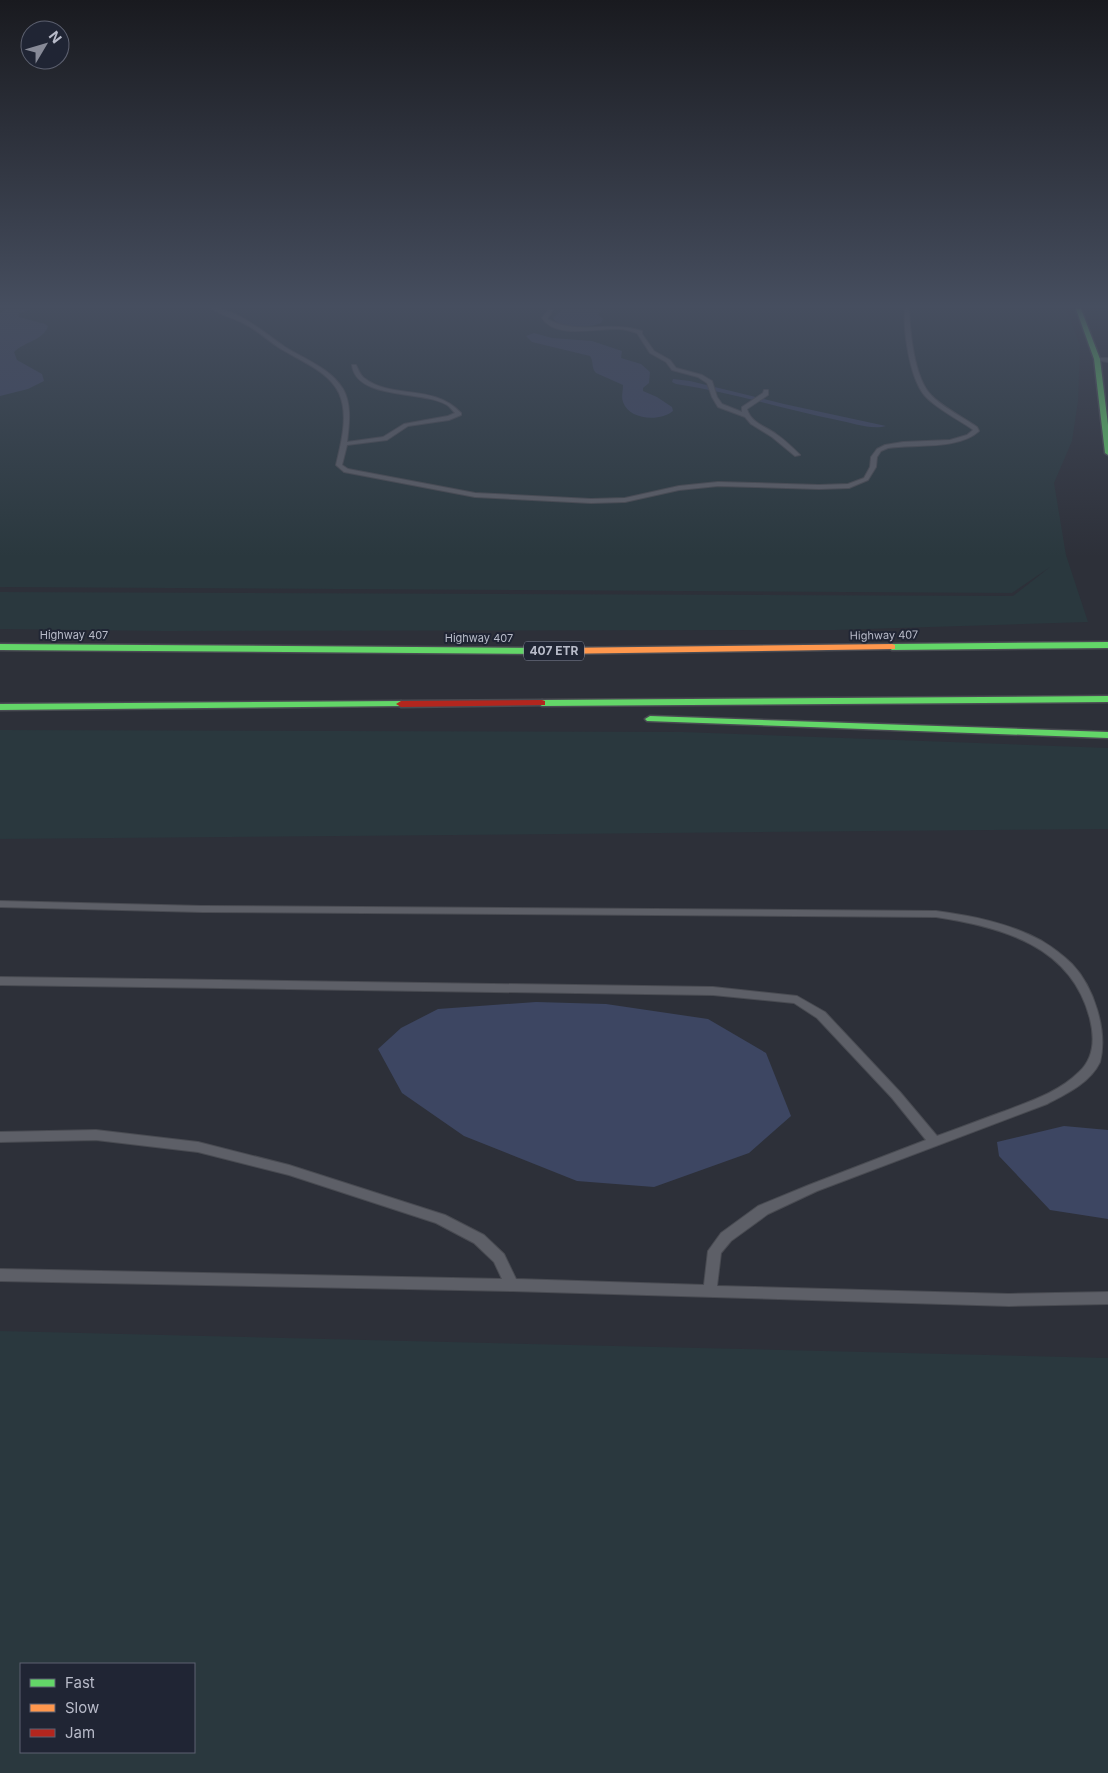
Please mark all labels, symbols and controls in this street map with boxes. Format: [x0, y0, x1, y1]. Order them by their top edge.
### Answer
north arrow [20, 20, 70, 70]
text: N [46, 27, 66, 46]
street label: Highway 407 [850, 627, 918, 643]
street label: Highway 407 [40, 628, 108, 642]
street label: Highway 407 [445, 631, 513, 645]
road number: 407 ETR [524, 641, 584, 660]
legend [20, 1663, 195, 1753]
text: Fast [65, 1673, 95, 1692]
text: Slow [65, 1698, 99, 1717]
text: Jam [65, 1723, 95, 1742]

